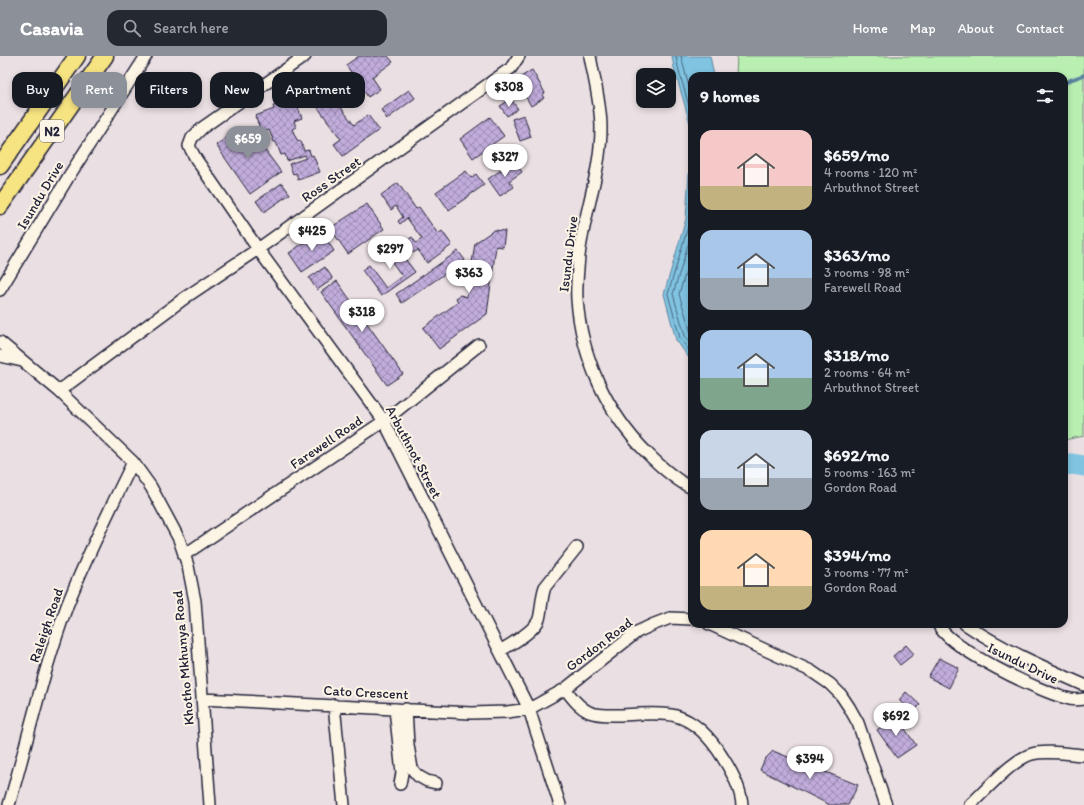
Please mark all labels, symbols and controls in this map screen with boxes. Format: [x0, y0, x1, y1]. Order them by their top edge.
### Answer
search box [107, 10, 387, 46]
text: Casavia [20, 17, 83, 40]
icon: search [121, 17, 143, 39]
text: Search here [153, 19, 229, 37]
text: Home [853, 20, 888, 37]
text: Map [910, 20, 936, 37]
text: About [958, 20, 994, 37]
text: Contact [1016, 20, 1064, 37]
map controls [636, 68, 676, 108]
button: layers [636, 68, 676, 108]
chip: Buy [12, 72, 63, 108]
chip: Rent [71, 72, 127, 108]
chip: Filters [135, 72, 202, 108]
chip: New [210, 72, 264, 108]
chip: Apartment [272, 72, 365, 108]
pin: $308 [485, 74, 533, 108]
text: $308 [495, 79, 523, 94]
icon: filters [1034, 85, 1056, 107]
text: 9 homes [700, 86, 760, 106]
road number: N2 [40, 120, 64, 142]
pin: $659 [224, 126, 272, 160]
text: $659 [234, 131, 262, 146]
pin: $327 [481, 144, 529, 178]
text: $659/mo [824, 145, 890, 165]
icon: home [732, 146, 780, 194]
text: $327 [492, 149, 518, 164]
street label: Ross Street [298, 153, 364, 206]
street label: Isundu Drive [13, 158, 68, 232]
text: 4 rooms · 120 m² [824, 165, 917, 180]
text: Arbuthnot Street [824, 180, 919, 195]
street label: Isundu Drive [555, 215, 582, 293]
pin: $425 [288, 218, 336, 252]
text: $425 [298, 223, 326, 238]
pin: $297 [366, 236, 414, 270]
text: $297 [377, 241, 403, 256]
text: $363/mo [824, 245, 890, 265]
icon: home [732, 246, 780, 294]
pin: $363 [445, 260, 493, 294]
text: $363 [455, 265, 483, 280]
text: 3 rooms · 98 m² [824, 265, 910, 280]
text: Farewell Road [824, 280, 902, 295]
pin: $318 [338, 299, 386, 333]
text: $318 [349, 304, 375, 319]
text: $318/mo [824, 345, 889, 365]
icon: home [732, 346, 780, 394]
text: 2 rooms · 64 m² [824, 365, 910, 380]
text: Arbuthnot Street [824, 380, 919, 395]
street label: Arbuthnot Street [382, 403, 445, 501]
street label: Farewell Road [287, 412, 366, 473]
text: $692/mo [824, 445, 890, 465]
icon: home [732, 446, 780, 494]
text: 5 rooms · 163 m² [824, 465, 915, 480]
text: Gordon Road [824, 480, 897, 495]
text: $394/mo [824, 545, 891, 565]
icon: home [732, 546, 780, 594]
text: 3 rooms · 77 m² [824, 565, 909, 580]
text: Gordon Road [824, 580, 897, 595]
street label: Raleigh Road [26, 585, 67, 665]
street label: Khotho Mkhunya Road [169, 589, 198, 726]
street label: Gordon Road [563, 614, 636, 675]
street label: Isundu Drive [985, 639, 1061, 688]
street label: Cato Crescent [323, 682, 409, 703]
pin: $692 [872, 703, 920, 737]
text: $692 [882, 708, 910, 723]
pin: $394 [786, 746, 834, 780]
text: $394 [796, 751, 824, 766]

